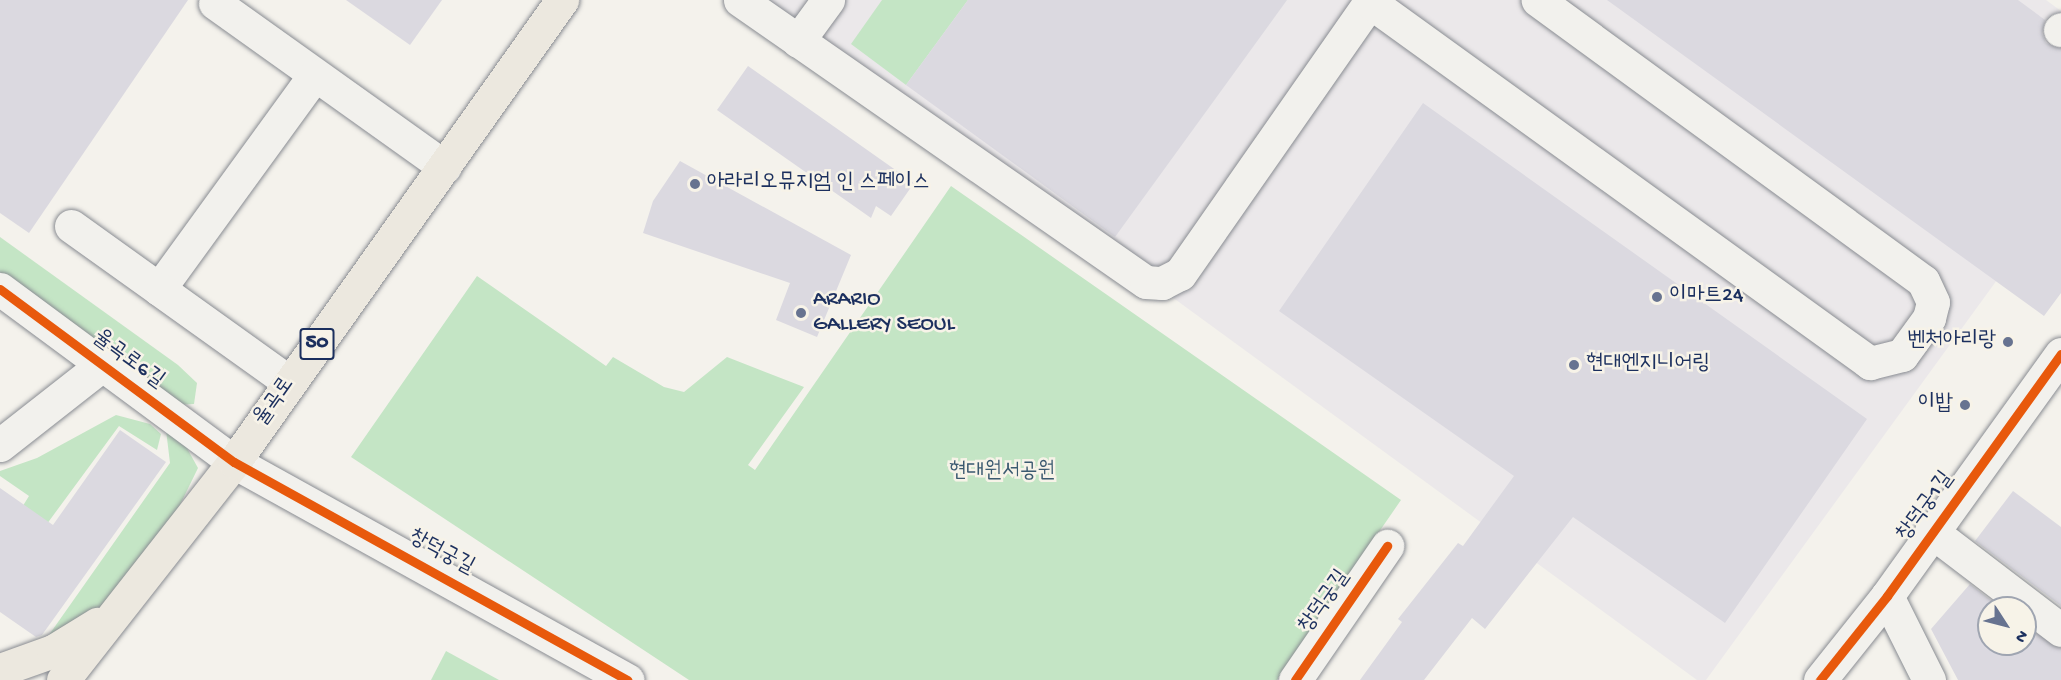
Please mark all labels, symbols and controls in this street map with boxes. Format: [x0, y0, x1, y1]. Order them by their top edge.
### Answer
place label: 아라리오뮤지엄 인 스페이스 [707, 171, 930, 197]
marker: 아라리오뮤지엄 인 스페이스 [688, 177, 702, 191]
place label: 이마트24 [1669, 284, 1743, 310]
place label: ARARIO GALLERY SEOUL [813, 287, 955, 338]
marker: 이마트24 [1650, 290, 1664, 304]
marker: ARARIO GALLERY SEOUL [794, 306, 808, 320]
street label: 율곡로6길 [87, 325, 169, 395]
road number: 50 [299, 326, 335, 362]
place label: 벤처아리랑 [1907, 329, 1996, 355]
marker: 벤처아리랑 [2001, 335, 2015, 349]
place label: 현대엔지니어링 [1586, 352, 1710, 378]
marker: 현대엔지니어링 [1567, 358, 1581, 372]
street label: 율곡로 [249, 373, 301, 431]
place label: 이밥 [1918, 392, 1953, 418]
marker: 이밥 [1958, 398, 1972, 412]
park label: 현대원서공원 [949, 460, 1055, 486]
street label: 창덕궁1길 [1892, 467, 1960, 547]
street label: 창덕궁길 [404, 525, 478, 581]
street label: 창덕궁길 [1294, 565, 1356, 639]
north arrow [1977, 596, 2037, 656]
text: N [2010, 626, 2031, 646]

